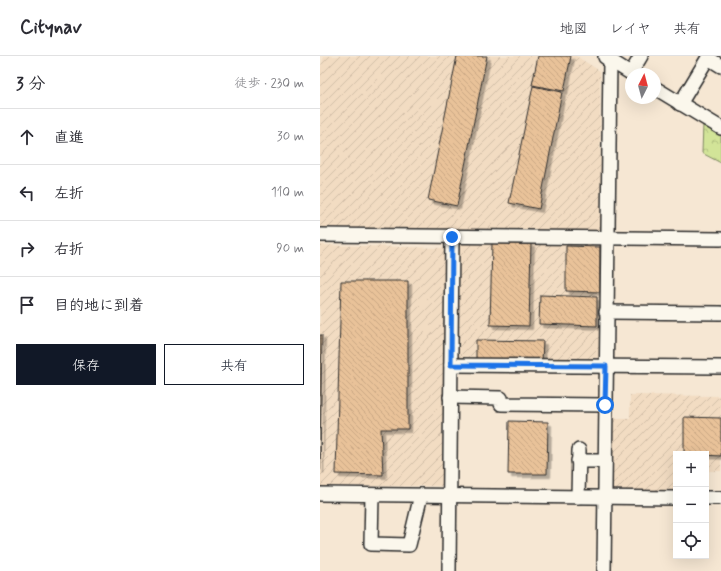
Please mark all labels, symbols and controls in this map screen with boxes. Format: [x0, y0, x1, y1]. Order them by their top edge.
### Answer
text: Citynav [20, 15, 82, 40]
text: 地図 [560, 20, 588, 38]
text: レイヤ [610, 20, 651, 38]
text: 共有 [673, 20, 701, 38]
north arrow [625, 68, 661, 104]
text: 3 分 [16, 73, 45, 95]
text: 徒歩 · 230 m [234, 75, 304, 92]
icon: ahead [16, 126, 38, 148]
text: 直進 [54, 128, 84, 148]
text: 30 m [277, 128, 304, 145]
icon: left [16, 182, 38, 204]
text: 左折 [54, 184, 84, 204]
text: 110 m [271, 184, 304, 201]
route end [443, 228, 461, 246]
icon: right [16, 238, 38, 260]
text: 右折 [54, 240, 84, 260]
text: 90 m [276, 240, 304, 257]
icon: arrive [16, 294, 38, 316]
text: 目的地に到着 [54, 296, 144, 316]
button: 保存 [16, 344, 156, 385]
button: 共有 [164, 344, 304, 385]
route start [596, 396, 614, 414]
map controls [673, 451, 709, 559]
button: + [673, 451, 709, 487]
button: − [673, 487, 709, 523]
button: locate [673, 523, 709, 559]

